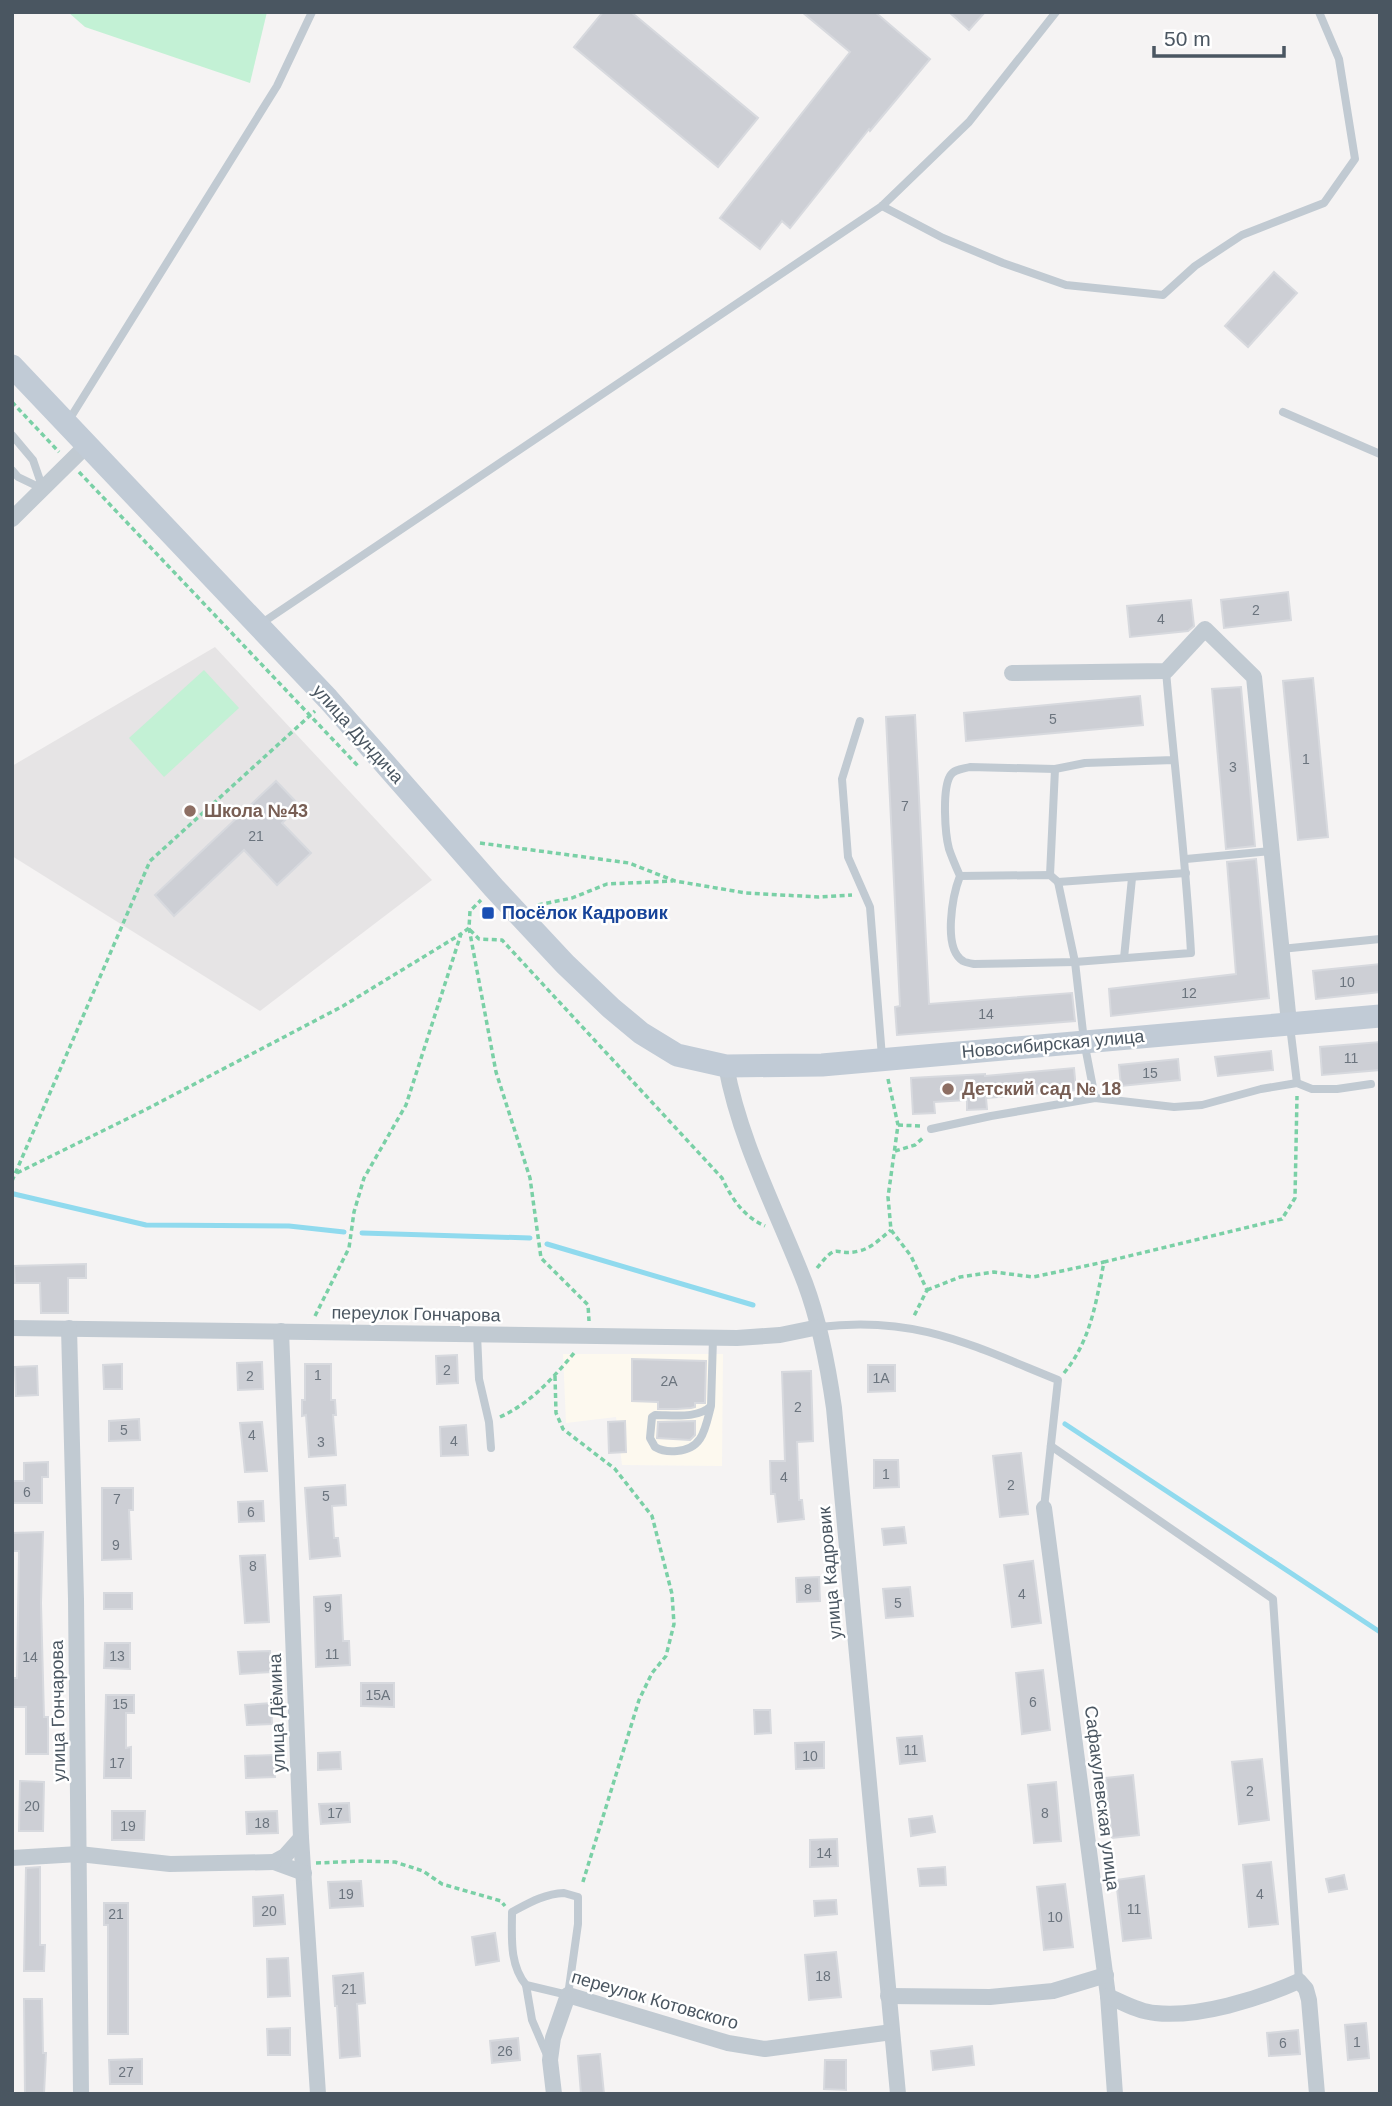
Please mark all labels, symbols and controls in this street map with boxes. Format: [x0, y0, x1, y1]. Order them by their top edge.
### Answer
scale bar [1154, 14, 1284, 58]
text: 50 m [1164, 27, 1211, 50]
house number: 2 [1252, 602, 1260, 618]
house number: 4 [1157, 611, 1165, 627]
street label: улица Дундича [308, 681, 408, 788]
house number: 5 [1049, 711, 1057, 727]
house number: 1 [1302, 751, 1310, 767]
house number: 3 [1229, 759, 1237, 775]
house number: 7 [901, 798, 909, 814]
place label: Школа №43 [204, 801, 308, 821]
marker: Школа №43 [182, 803, 198, 819]
house number: 21 [248, 828, 264, 844]
place label: Посёлок Кадровик [502, 903, 669, 923]
marker: Посёлок Кадровик [480, 905, 496, 921]
house number: 10 [1339, 974, 1355, 990]
house number: 12 [1181, 985, 1197, 1001]
house number: 14 [978, 1006, 994, 1022]
street label: Новосибирская улица [961, 1026, 1146, 1062]
house number: 11 [1344, 1050, 1358, 1066]
house number: 15 [1142, 1065, 1158, 1081]
place label: Детский сад № 18 [962, 1079, 1121, 1099]
marker: Детский сад № 18 [940, 1081, 956, 1097]
street label: переулок Гончарова [331, 1303, 502, 1325]
house number: 2 [443, 1362, 451, 1378]
house number: 1 [314, 1367, 322, 1383]
house number: 2 [246, 1368, 254, 1384]
house number: 1А [872, 1370, 890, 1386]
house number: 2А [660, 1373, 678, 1389]
house number: 2 [794, 1399, 802, 1415]
house number: 5 [120, 1422, 128, 1438]
house number: 4 [248, 1427, 256, 1443]
house number: 4 [450, 1433, 458, 1449]
house number: 3 [317, 1434, 325, 1450]
house number: 1 [882, 1466, 890, 1482]
house number: 4 [780, 1469, 788, 1485]
house number: 2 [1007, 1477, 1015, 1493]
house number: 6 [23, 1484, 31, 1500]
house number: 5 [322, 1488, 330, 1504]
house number: 7 [113, 1491, 121, 1507]
house number: 6 [247, 1504, 255, 1520]
street label: улица Кадровик [814, 1506, 846, 1640]
house number: 9 [112, 1537, 120, 1553]
house number: 8 [249, 1558, 257, 1574]
house number: 8 [804, 1581, 812, 1597]
house number: 4 [1018, 1586, 1026, 1602]
house number: 5 [894, 1595, 902, 1611]
house number: 9 [324, 1599, 332, 1615]
street label: улица Гончарова [47, 1639, 69, 1782]
house number: 11 [325, 1646, 339, 1662]
house number: 13 [109, 1648, 125, 1664]
house number: 14 [22, 1649, 38, 1665]
street label: улица Дёмина [265, 1652, 289, 1773]
house number: 15А [366, 1687, 391, 1703]
house number: 6 [1029, 1694, 1037, 1710]
house number: 15 [112, 1696, 128, 1712]
street label: Сафакулевская улица [1081, 1704, 1123, 1893]
house number: 11 [904, 1742, 918, 1758]
house number: 10 [802, 1748, 818, 1764]
house number: 17 [109, 1755, 125, 1771]
house number: 2 [1246, 1783, 1254, 1799]
house number: 20 [24, 1798, 40, 1814]
house number: 17 [327, 1805, 343, 1821]
house number: 8 [1041, 1805, 1049, 1821]
house number: 18 [254, 1815, 270, 1831]
house number: 19 [120, 1818, 136, 1834]
house number: 14 [816, 1845, 832, 1861]
house number: 19 [338, 1886, 354, 1902]
house number: 4 [1256, 1886, 1264, 1902]
house number: 11 [1127, 1901, 1141, 1917]
house number: 20 [261, 1903, 277, 1919]
house number: 21 [108, 1906, 124, 1922]
house number: 10 [1047, 1909, 1063, 1925]
street label: переулок Котовского [569, 1967, 741, 2033]
house number: 18 [815, 1968, 831, 1984]
house number: 21 [341, 1981, 357, 1997]
house number: 1 [1353, 2034, 1361, 2050]
house number: 6 [1279, 2035, 1287, 2051]
house number: 26 [497, 2043, 513, 2059]
house number: 27 [118, 2064, 134, 2080]

